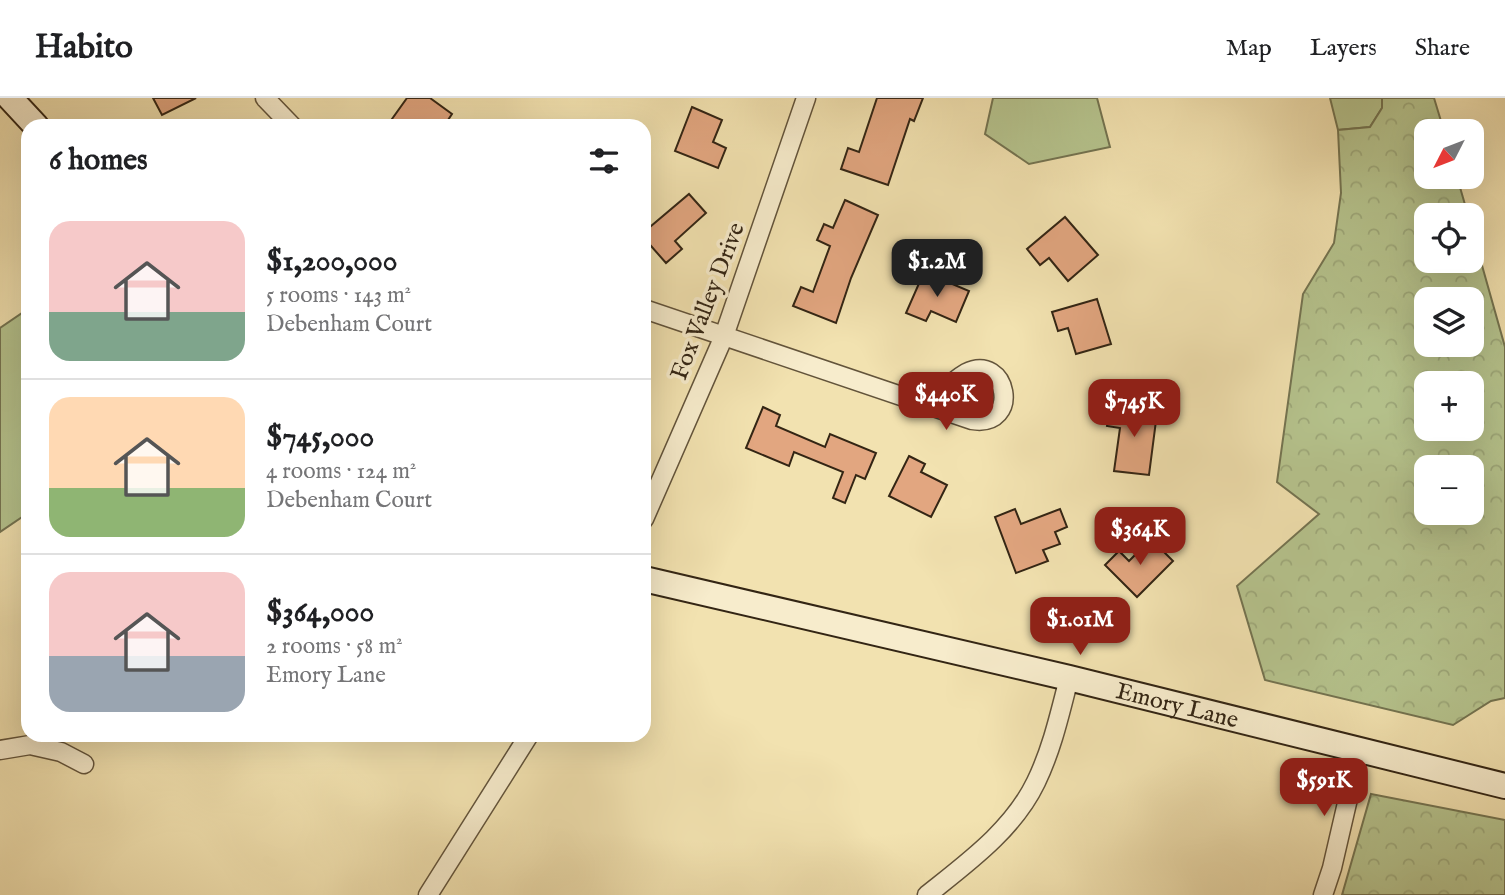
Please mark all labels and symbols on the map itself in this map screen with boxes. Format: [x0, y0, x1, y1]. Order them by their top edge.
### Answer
north arrow [1414, 119, 1484, 189]
street label: Fox Valley Drive [664, 218, 753, 385]
pin: $1.2M [888, 240, 986, 299]
pin: $440K [897, 372, 995, 432]
pin: $745K [1085, 380, 1183, 439]
pin: $364K [1091, 508, 1189, 567]
pin: $1.01M [1023, 598, 1137, 657]
street label: Emory Lane [1113, 676, 1241, 736]
pin: $591K [1275, 758, 1373, 818]

